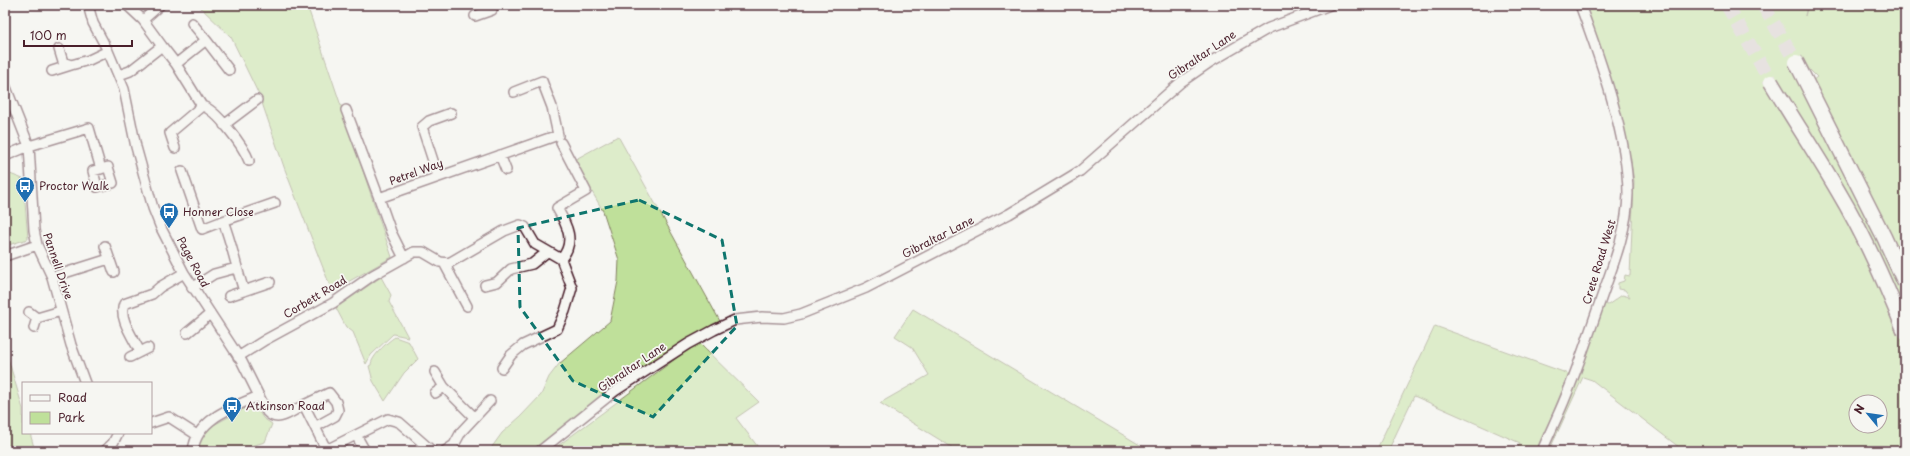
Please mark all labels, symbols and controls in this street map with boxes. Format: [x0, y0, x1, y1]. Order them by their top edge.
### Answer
scale bar [24, 22, 132, 48]
street label: Gibraltar Lane [1164, 25, 1239, 84]
text: 100 m [30, 26, 67, 44]
street label: Petrel Way [386, 154, 445, 189]
bus stop icon: Proctor Walk [14, 175, 36, 203]
place label: Proctor Walk [39, 177, 110, 194]
bus stop icon: Honner Close [158, 201, 180, 229]
place label: Honner Close [183, 203, 254, 220]
street label: Gibraltar Lane [899, 211, 977, 262]
street label: Crete Road West [1578, 217, 1620, 306]
street label: Pannell Drive [39, 230, 78, 302]
street label: Page Road [173, 233, 214, 290]
street label: Corbett Road [280, 271, 350, 322]
street label: Gibraltar Lane [594, 337, 669, 396]
legend [22, 382, 152, 434]
text: Road [58, 388, 87, 406]
north arrow [1848, 394, 1888, 434]
bus stop icon: Atkinson Road [221, 395, 243, 423]
place label: Atkinson Road [246, 397, 325, 414]
text: N [1849, 401, 1869, 417]
text: Park [58, 408, 85, 426]

